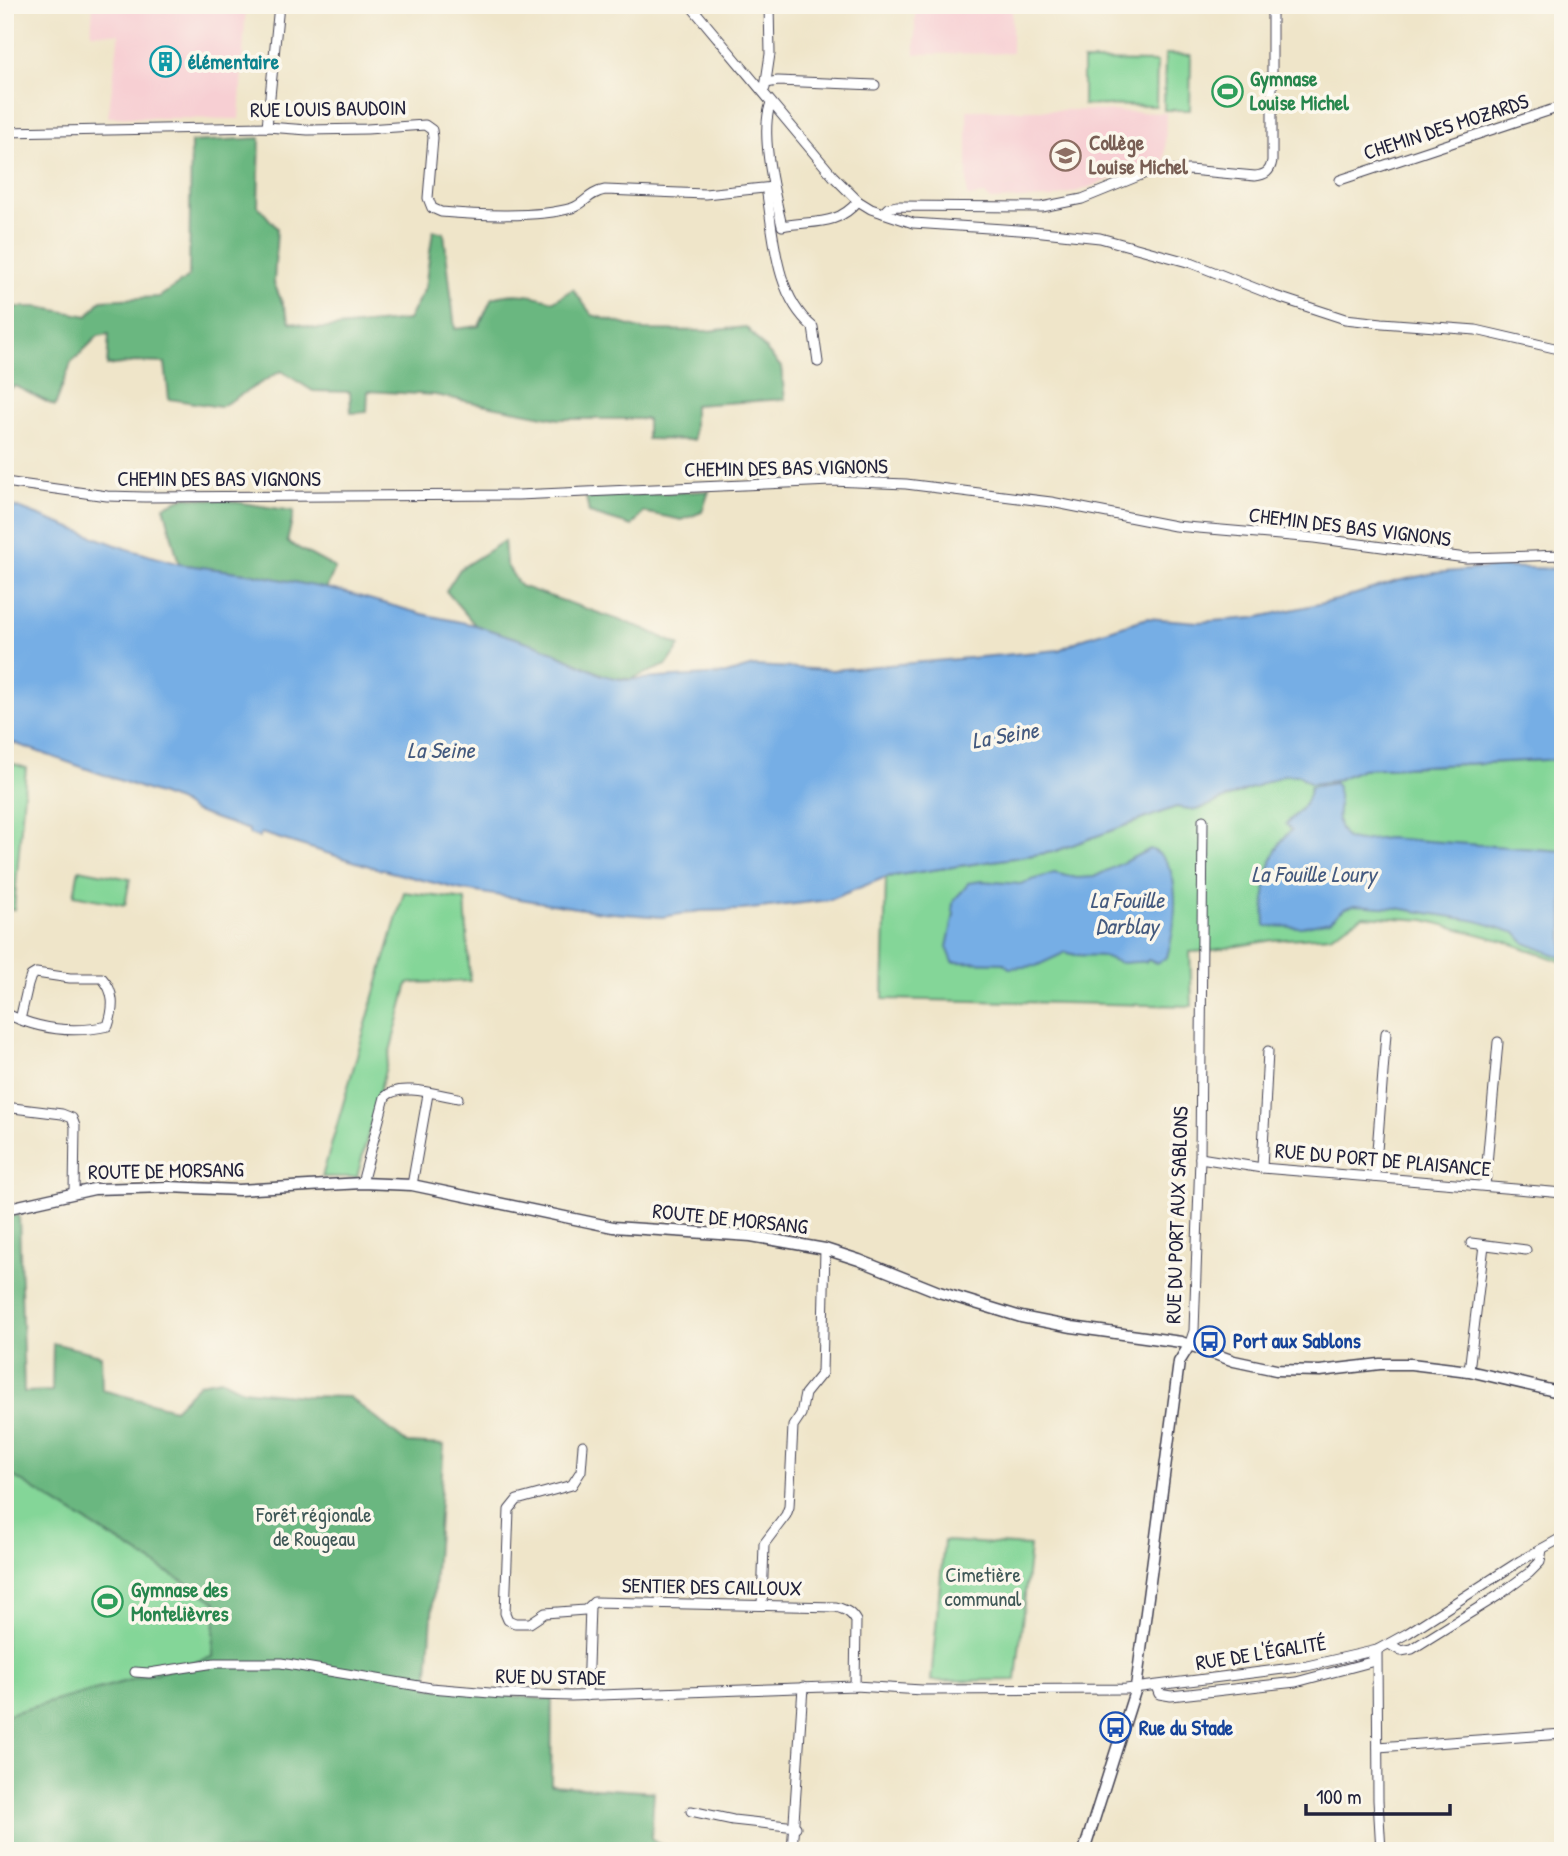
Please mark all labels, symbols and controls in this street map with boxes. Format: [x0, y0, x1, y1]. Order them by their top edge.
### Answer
building icon: élémentaire [148, 45, 182, 79]
place label: élémentaire [188, 47, 280, 76]
place label: Gymnase Louise Michel [1250, 64, 1349, 117]
sports icon: Gymnase Louise Michel [1210, 74, 1244, 108]
street label: CHEMIN DES MOZARDS [1360, 86, 1532, 167]
street label: RUE LOUIS BAUDOIN [250, 93, 406, 124]
place label: Collège Louise Michel [1089, 128, 1188, 181]
school or university icon: Collège Louise Michel [1049, 138, 1083, 172]
street label: CHEMIN DES BAS VIGNONS [684, 451, 888, 484]
street label: CHEMIN DES BAS VIGNONS [117, 464, 321, 493]
street label: CHEMIN DES BAS VIGNONS [1247, 500, 1453, 553]
water label: La Seine [969, 713, 1042, 756]
water label: La Seine [407, 734, 475, 765]
water label: La Fouille Loury [1251, 858, 1379, 890]
water label: La Fouille Darblay [1090, 884, 1165, 942]
street label: RUE DU PORT AUX SABLONS [1158, 1105, 1195, 1324]
street label: RUE DU PORT DE PLAISANCE [1274, 1136, 1492, 1183]
street label: ROUTE DE MORSANG [88, 1155, 244, 1186]
street label: ROUTE DE MORSANG [651, 1196, 809, 1241]
bus stop icon: Port aux Sablons [1193, 1324, 1227, 1358]
place label: Port aux Sablons [1233, 1326, 1361, 1355]
park label: Forêt régionale de Rougeau [255, 1500, 372, 1553]
park label: Cimetière communal [945, 1560, 1022, 1613]
street label: SENTIER DES CAILLOUX [622, 1570, 803, 1603]
place label: Gymnase des Montelièvres [131, 1575, 229, 1628]
sports icon: Gymnase des Montelièvres [91, 1585, 125, 1619]
street label: RUE DE L'ÉGALITÉ [1193, 1628, 1328, 1677]
street label: RUE DU STADE [495, 1661, 607, 1692]
bus stop icon: Rue du Stade [1099, 1711, 1133, 1745]
place label: Rue du Stade [1139, 1713, 1234, 1742]
scale bar [1306, 1772, 1449, 1816]
text: 100 m [1316, 1782, 1362, 1811]

